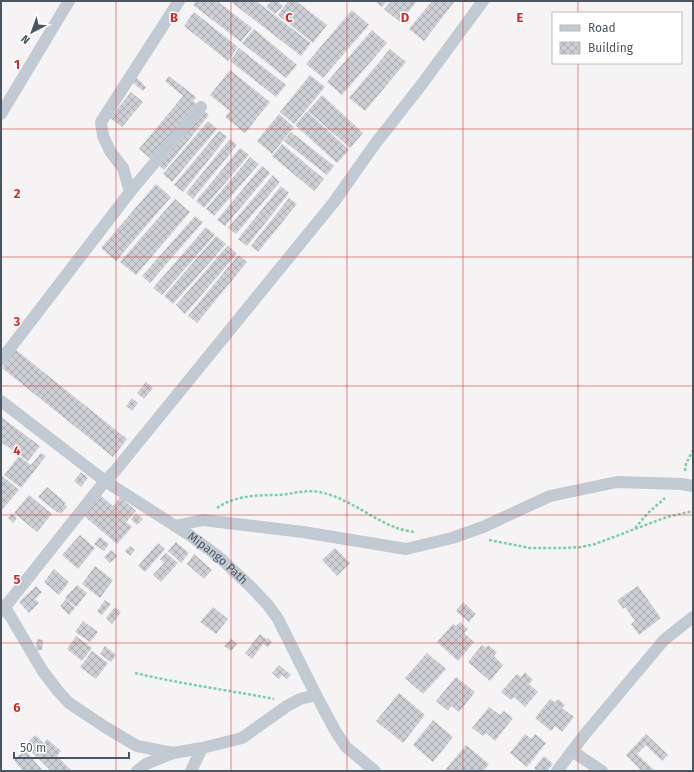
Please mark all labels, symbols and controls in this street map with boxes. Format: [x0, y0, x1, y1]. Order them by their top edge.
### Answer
text: B [170, 10, 178, 25]
text: C [285, 10, 293, 25]
text: D [401, 10, 410, 25]
text: E [517, 10, 524, 25]
north arrow [12, 12, 52, 52]
legend [552, 12, 682, 64]
text: Road [588, 21, 616, 35]
text: N [19, 32, 33, 46]
text: Building [588, 41, 634, 55]
text: 1 [14, 57, 20, 72]
text: 2 [14, 186, 21, 201]
text: 3 [13, 314, 21, 329]
text: 4 [13, 443, 21, 458]
street label: Mipango Path [185, 529, 250, 587]
text: 5 [14, 572, 21, 587]
text: 6 [13, 700, 21, 715]
scale bar [14, 734, 129, 760]
text: 50 m [20, 741, 46, 755]

